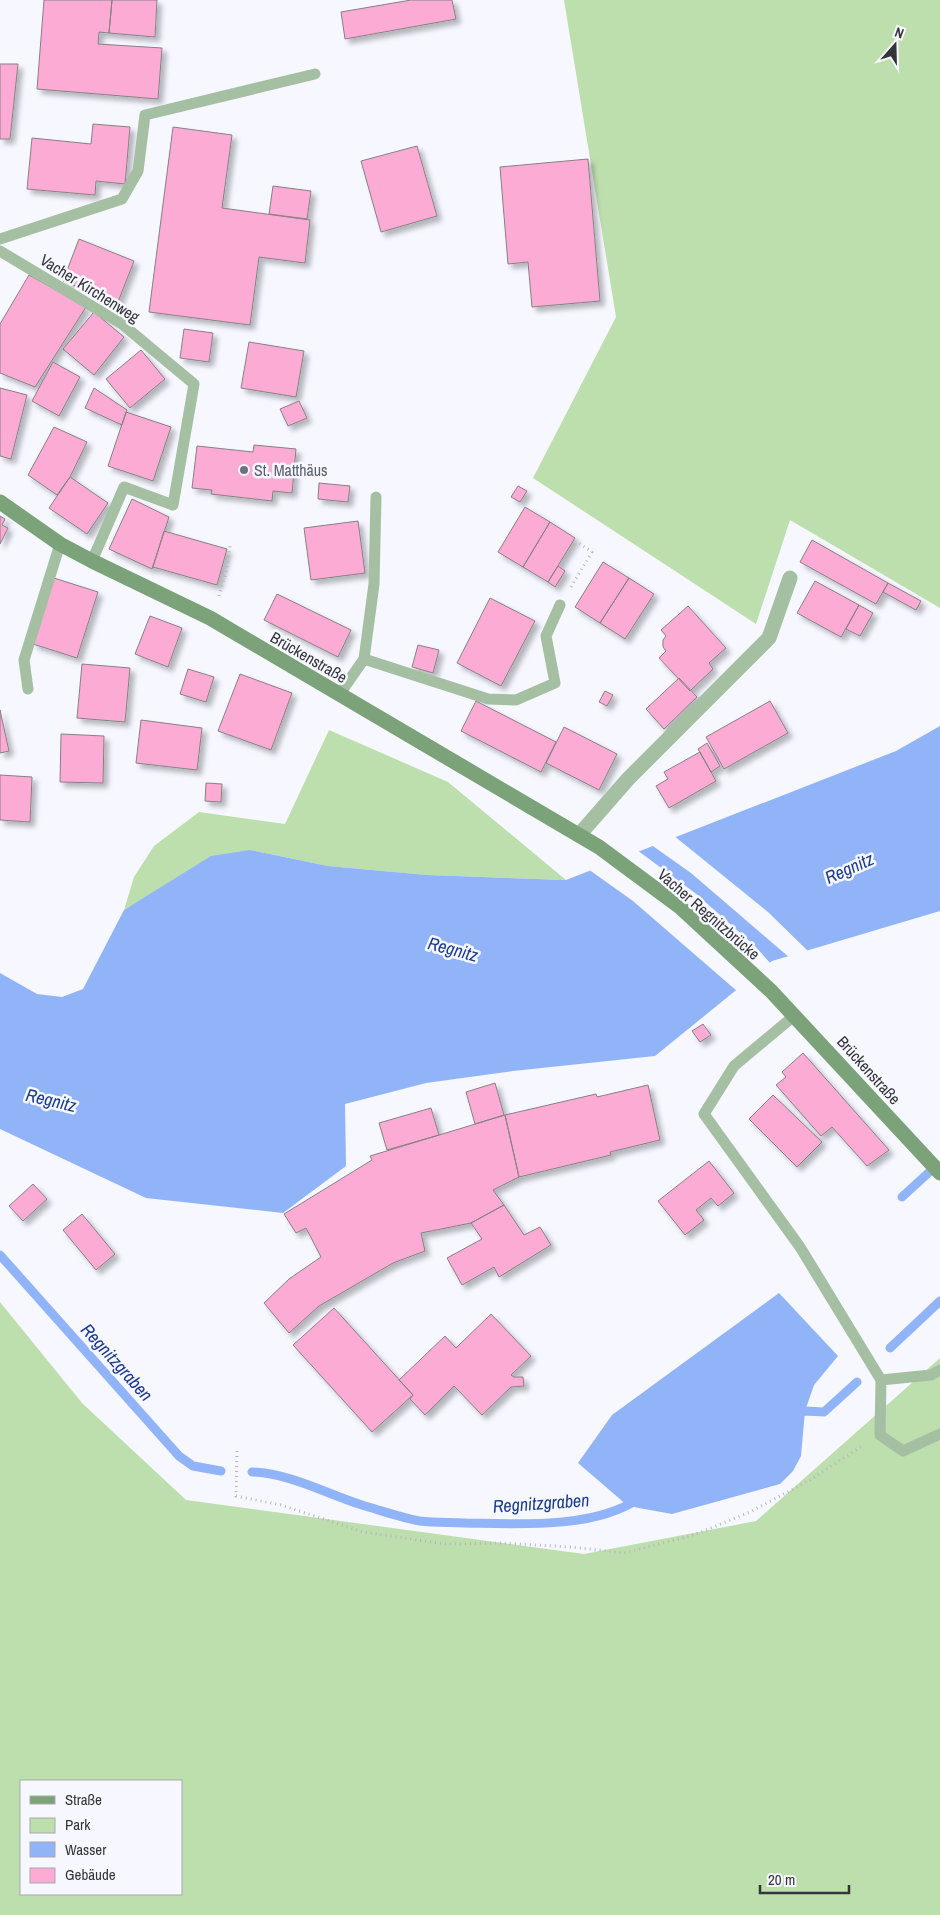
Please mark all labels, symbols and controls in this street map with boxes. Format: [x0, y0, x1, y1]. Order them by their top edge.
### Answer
north arrow [870, 20, 920, 70]
text: N [892, 23, 906, 43]
street label: Vacher Kirchenweg [36, 249, 145, 328]
place label: St. Matthäus [254, 459, 328, 481]
marker: St. Matthäus [238, 464, 250, 476]
street label: Brückenstraße [267, 626, 351, 688]
water label: Regnitz [821, 846, 878, 890]
street label: Vacher Regnitzbrücke [653, 863, 765, 965]
water label: Regnitz [425, 930, 481, 968]
street label: Brückenstraße [832, 1031, 906, 1109]
water label: Regnitz [23, 1082, 79, 1118]
water label: Regnitzgraben [75, 1318, 159, 1406]
water label: Regnitzgraben [492, 1487, 590, 1519]
legend [20, 1780, 182, 1895]
text: Straße [65, 1789, 102, 1810]
text: Park [65, 1814, 91, 1835]
text: Wasser [65, 1839, 106, 1860]
scale bar [760, 1862, 849, 1894]
text: Gebäude [65, 1864, 116, 1885]
text: 20 m [768, 1869, 795, 1890]

